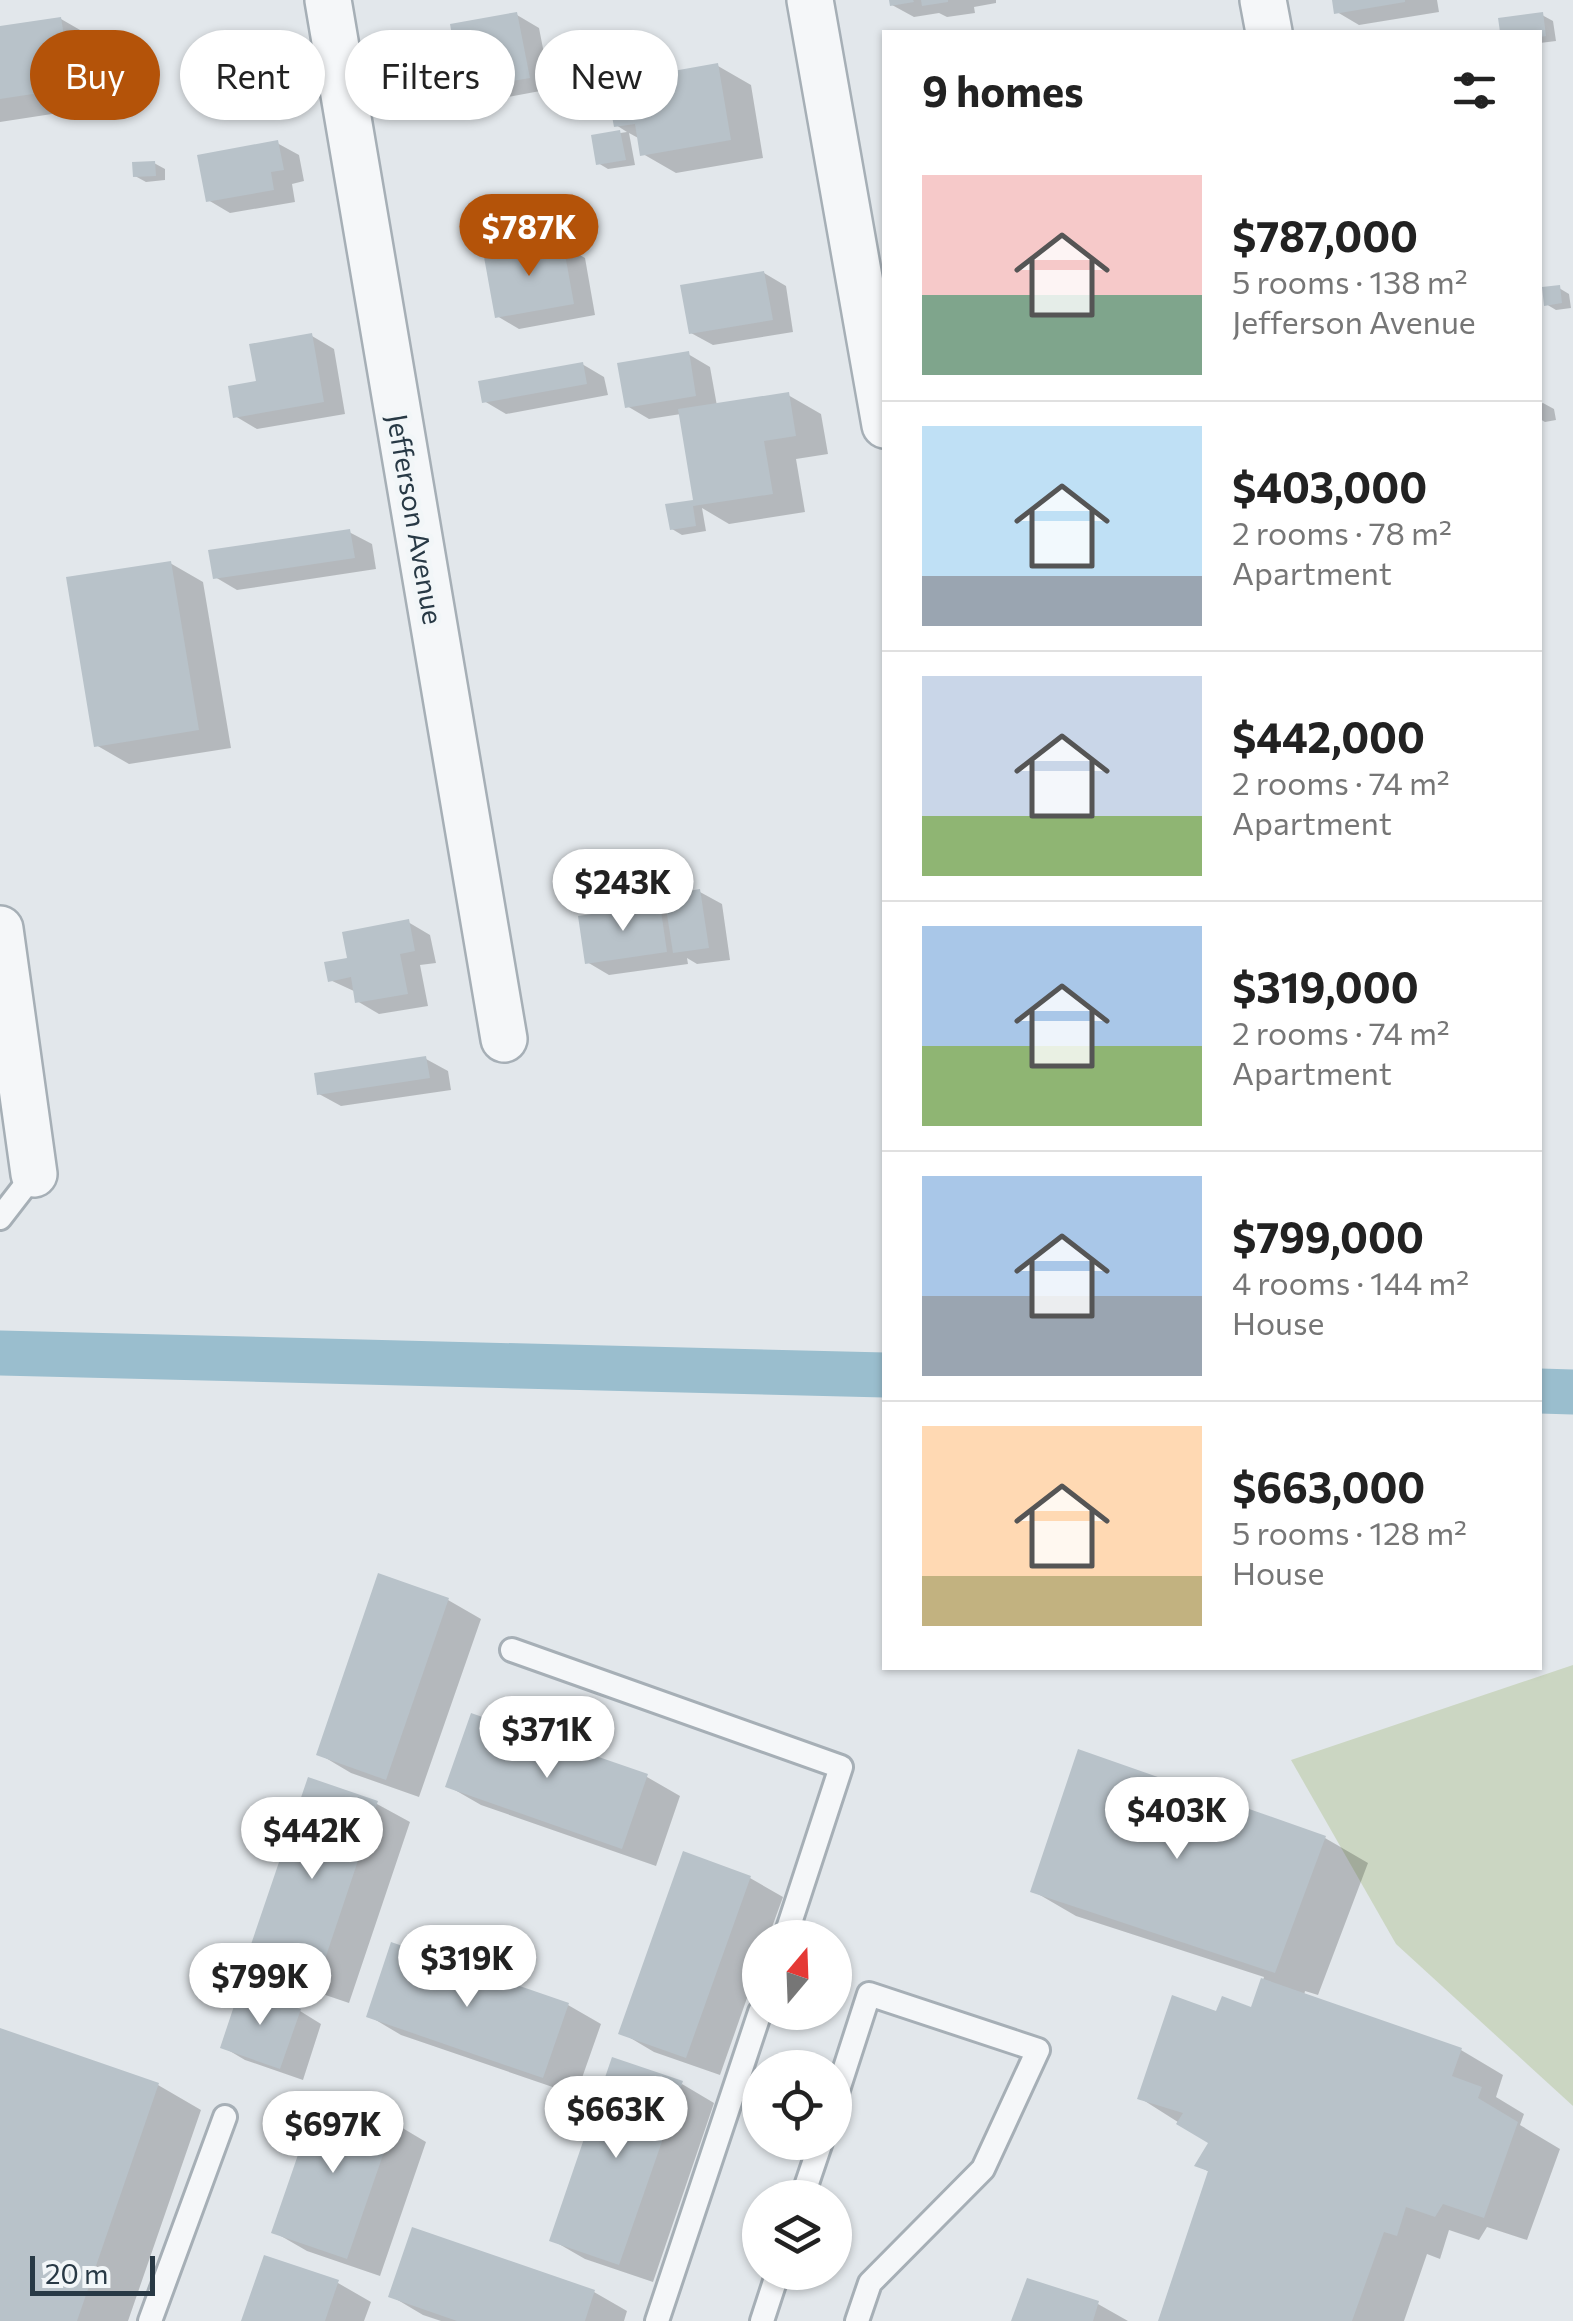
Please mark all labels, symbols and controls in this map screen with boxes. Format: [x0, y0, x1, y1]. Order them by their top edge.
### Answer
chip: Buy [30, 30, 160, 120]
chip: Rent [180, 30, 325, 120]
chip: Filters [345, 30, 515, 120]
chip: New [535, 30, 678, 120]
icon: filters [1447, 63, 1502, 118]
text: 9 homes [922, 64, 1084, 116]
pin: $787K [459, 194, 599, 279]
text: $787K [481, 206, 577, 246]
text: $787,000 [1232, 209, 1418, 261]
icon: home [1002, 215, 1122, 335]
text: 5 rooms · 138 m² [1232, 261, 1468, 301]
text: Jefferson Avenue [1232, 301, 1476, 341]
street label: Jefferson Avenue [381, 411, 451, 627]
text: $403,000 [1232, 460, 1427, 512]
icon: home [1002, 466, 1122, 586]
text: 2 rooms · 78 m² [1232, 512, 1452, 552]
text: Apartment [1232, 552, 1392, 592]
text: $442,000 [1232, 710, 1425, 762]
icon: home [1002, 716, 1122, 836]
text: 2 rooms · 74 m² [1232, 762, 1450, 802]
text: Apartment [1232, 802, 1392, 842]
pin: $243K [553, 849, 693, 934]
text: $243K [575, 861, 671, 901]
text: $319,000 [1232, 960, 1419, 1012]
icon: home [1002, 966, 1122, 1086]
text: 2 rooms · 74 m² [1232, 1012, 1450, 1052]
text: Apartment [1232, 1052, 1392, 1092]
text: $799,000 [1232, 1210, 1424, 1262]
icon: home [1002, 1216, 1122, 1336]
text: 4 rooms · 144 m² [1232, 1262, 1469, 1302]
text: House [1232, 1302, 1324, 1342]
text: $663,000 [1232, 1460, 1425, 1512]
icon: home [1002, 1466, 1122, 1586]
text: 5 rooms · 128 m² [1232, 1512, 1467, 1552]
text: House [1232, 1552, 1324, 1592]
pin: $371K [477, 1696, 617, 1781]
text: $371K [501, 1708, 593, 1748]
pin: $403K [1107, 1777, 1247, 1862]
text: $403K [1127, 1789, 1227, 1829]
pin: $442K [242, 1797, 382, 1882]
text: $442K [263, 1809, 361, 1849]
north arrow [742, 1920, 852, 2030]
map controls [742, 1920, 852, 2290]
pin: $319K [397, 1925, 537, 2010]
text: $319K [420, 1937, 514, 1977]
pin: $799K [190, 1943, 330, 2028]
text: $799K [211, 1955, 309, 1995]
button: locate [742, 2050, 852, 2160]
pin: $663K [546, 2076, 686, 2161]
text: $663K [567, 2088, 665, 2128]
pin: $697K [263, 2091, 403, 2176]
text: $697K [285, 2103, 382, 2143]
button: layers [742, 2180, 852, 2290]
scale bar [30, 2251, 155, 2296]
text: 20 m [45, 2256, 109, 2290]

